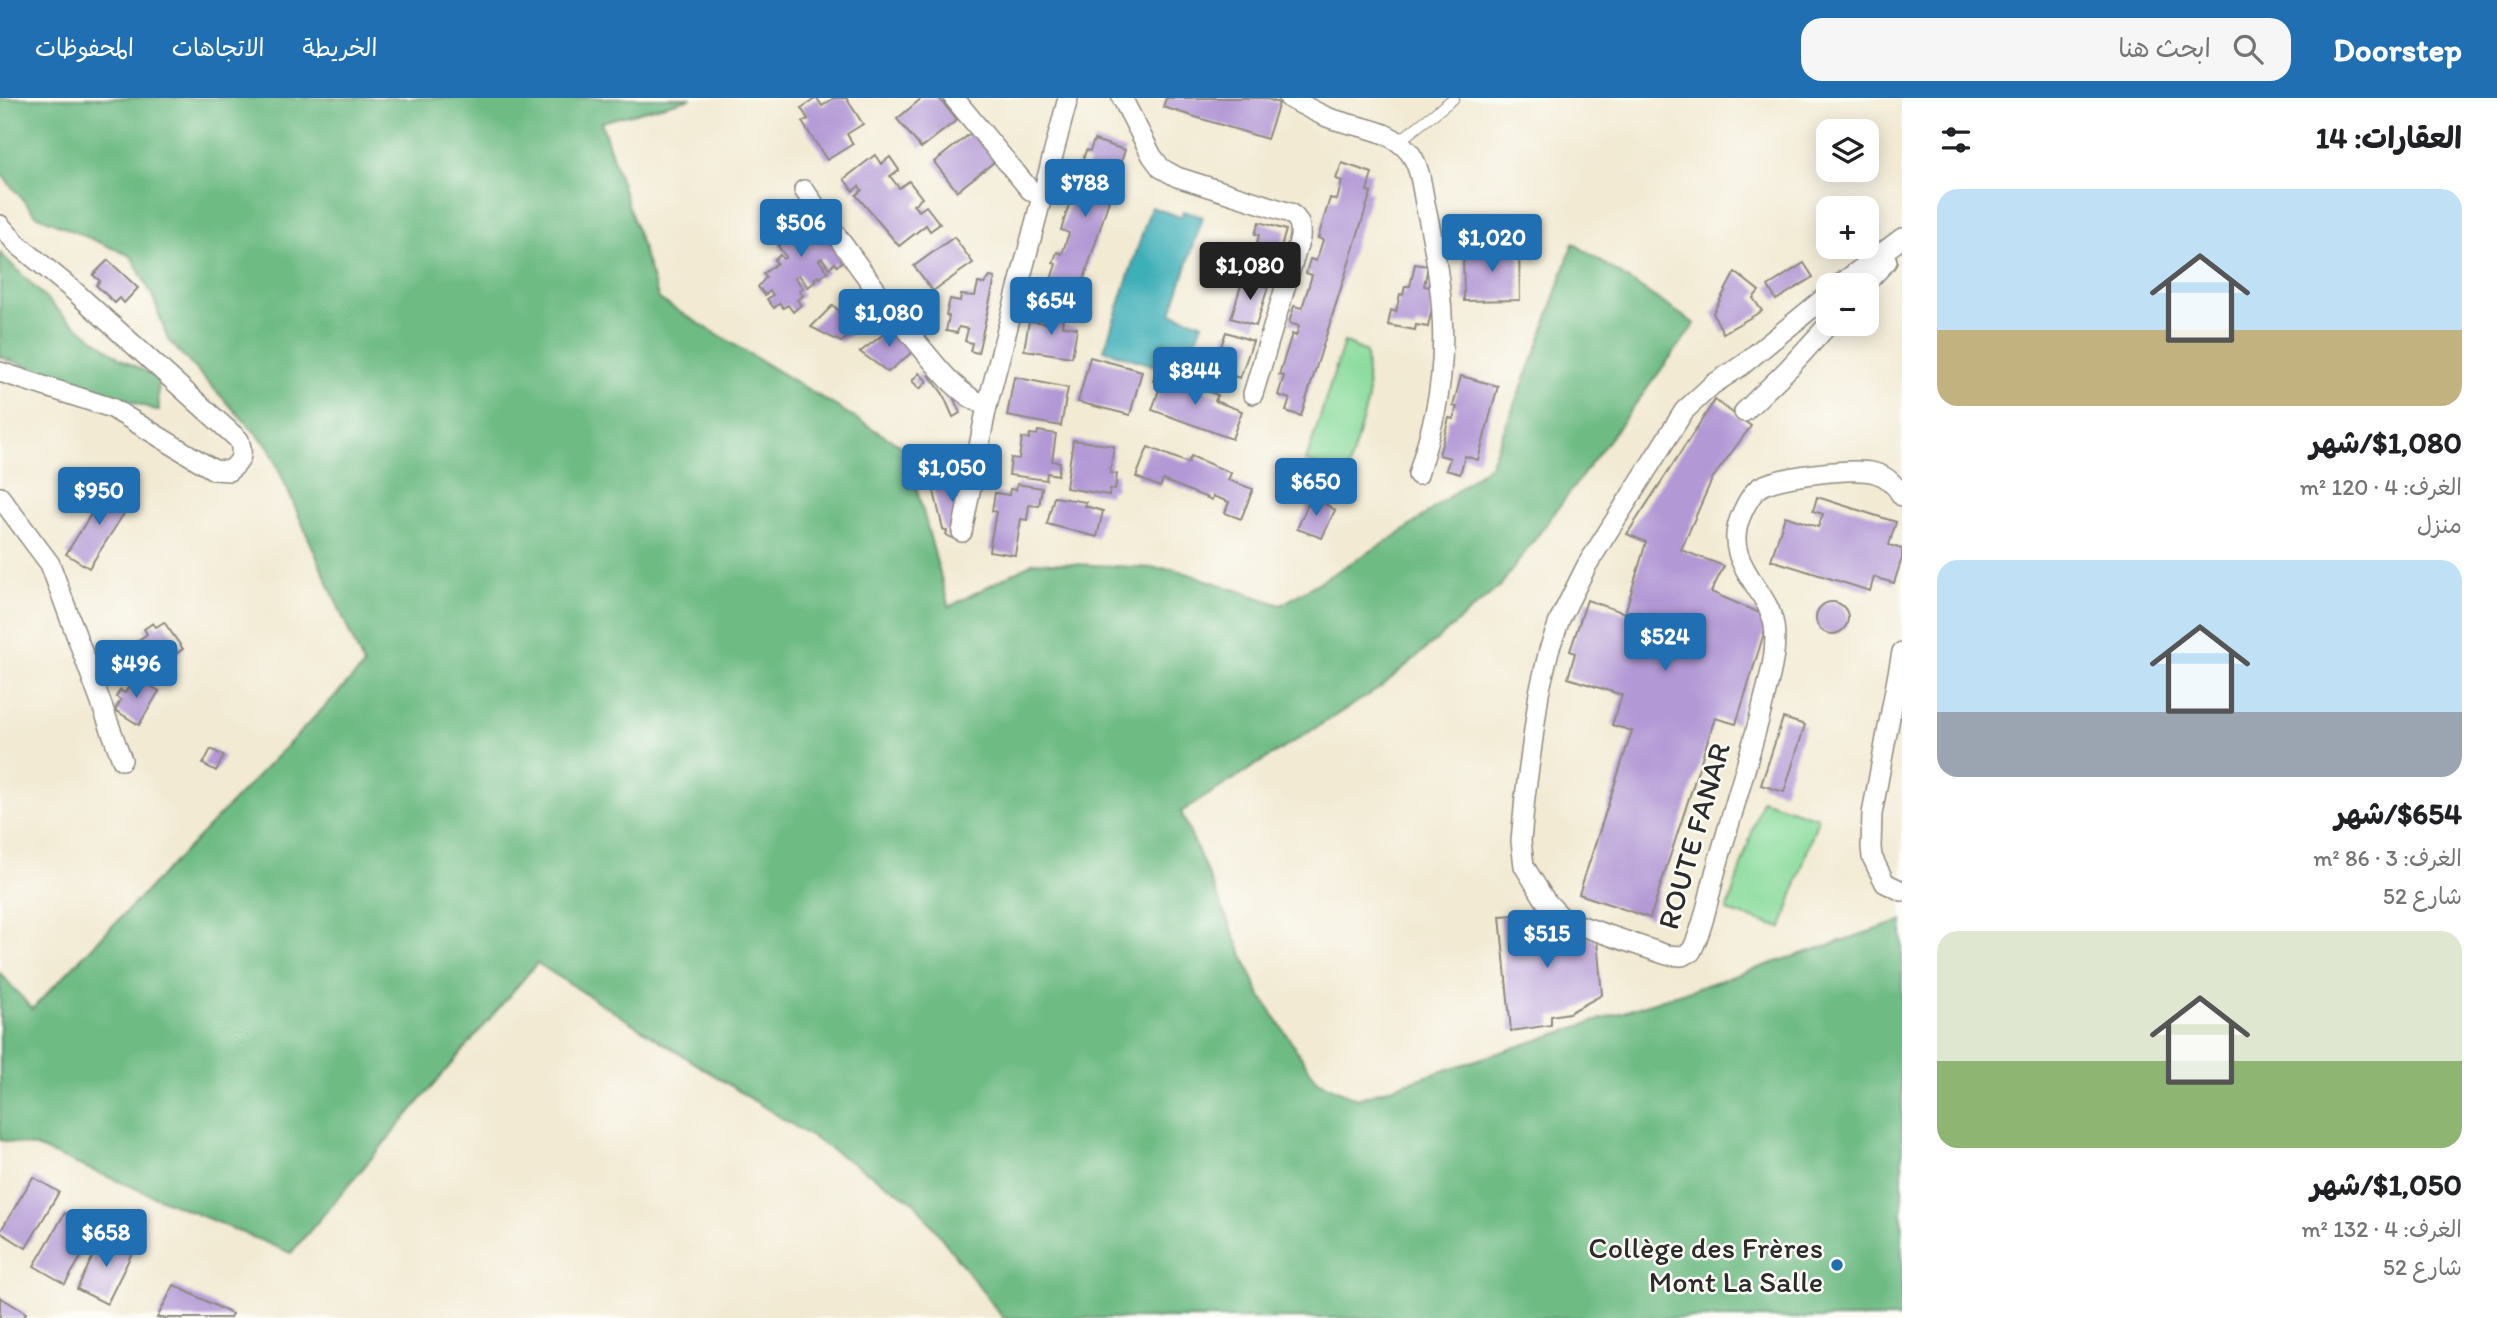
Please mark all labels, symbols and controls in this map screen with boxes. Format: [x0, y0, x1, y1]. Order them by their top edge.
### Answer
search box [1801, 18, 2291, 81]
icon: search [2229, 30, 2267, 68]
text: Doorstep [2333, 30, 2462, 69]
text: ابحث هنا [2118, 32, 2211, 64]
text: المحفوظات [35, 33, 134, 62]
text: الاتجاهات [172, 33, 265, 62]
text: الخريطة [303, 33, 377, 62]
map controls [1816, 119, 1879, 336]
button: layers [1816, 119, 1879, 182]
text: العقارات: 14 [2315, 119, 2462, 156]
icon: filters [1937, 121, 1975, 159]
pin: $788 [1044, 159, 1126, 219]
text: $788 [1061, 168, 1109, 196]
button: + [1816, 196, 1879, 259]
pin: $506 [760, 200, 842, 259]
text: $506 [776, 208, 826, 236]
pin: $1,020 [1435, 214, 1549, 274]
text: $1,020 [1458, 223, 1526, 251]
icon: home [2137, 235, 2263, 361]
pin: $1,080 [1193, 242, 1307, 302]
text: $1,080 [1216, 251, 1284, 279]
button: − [1816, 273, 1879, 336]
pin: $654 [1010, 278, 1092, 337]
text: $654 [1026, 286, 1076, 314]
pin: $1,080 [832, 289, 946, 349]
text: $1,080 [855, 298, 923, 326]
pin: $844 [1154, 348, 1236, 407]
text: $844 [1169, 356, 1221, 384]
text: $1,080/شهر [2310, 424, 2462, 461]
pin: $1,050 [895, 444, 1009, 504]
text: $1,050 [918, 453, 986, 481]
pin: $650 [1275, 458, 1357, 518]
text: $650 [1291, 467, 1341, 495]
pin: $950 [58, 468, 140, 527]
text: الغرف: 4 · 120 m² [2300, 473, 2462, 501]
text: $950 [74, 476, 124, 504]
text: منزل [2417, 511, 2462, 539]
icon: home [2137, 606, 2263, 732]
pin: $524 [1624, 614, 1706, 673]
text: $524 [1640, 622, 1690, 650]
pin: $496 [95, 640, 177, 700]
text: $496 [111, 649, 161, 677]
street label: ROUTE FANAR [1649, 738, 1738, 933]
text: $654/شهر [2335, 795, 2462, 832]
text: الغرف: 3 · 86 m² [2313, 844, 2462, 872]
text: شارع 52 [2383, 882, 2462, 910]
pin: $515 [1506, 910, 1588, 970]
text: $515 [1524, 919, 1570, 947]
icon: home [2137, 977, 2263, 1103]
text: $1,050/شهر [2311, 1166, 2462, 1203]
pin: $658 [65, 1210, 147, 1269]
text: الغرف: 4 · 132 m² [2301, 1215, 2462, 1243]
text: $658 [82, 1218, 130, 1246]
place label: Collège des Frères Mont La Salle [1588, 1229, 1823, 1300]
text: شارع 52 [2383, 1253, 2462, 1281]
marker: Collège des Frères Mont La Salle [1829, 1257, 1845, 1273]

